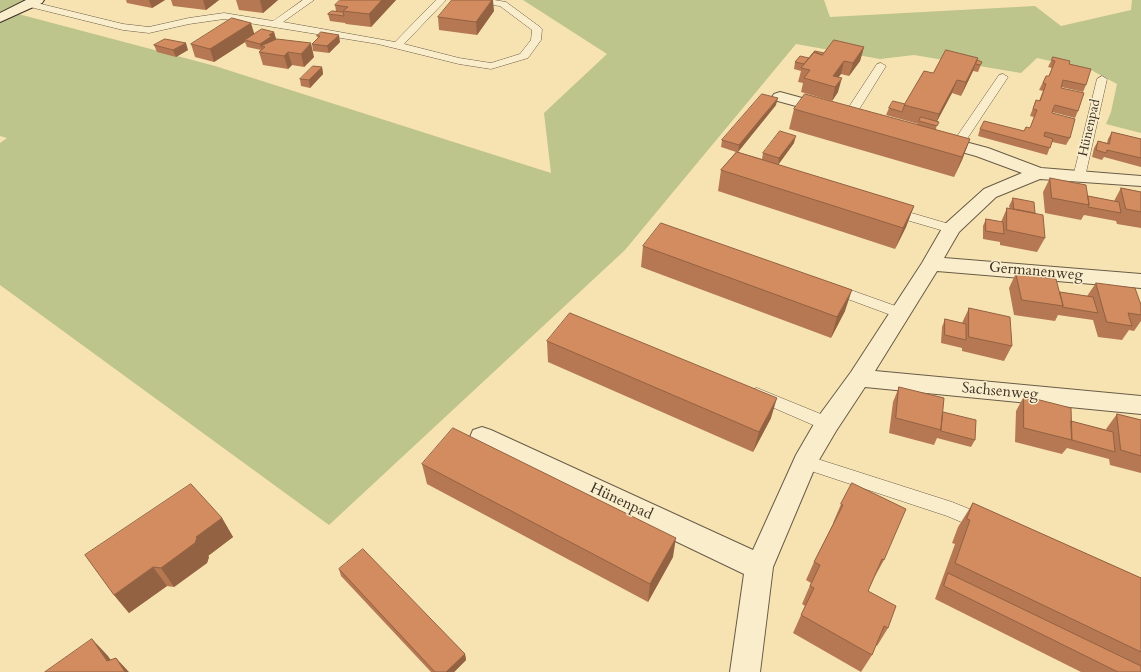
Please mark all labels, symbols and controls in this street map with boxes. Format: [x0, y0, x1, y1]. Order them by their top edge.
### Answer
street label: Hünenpad [1076, 98, 1104, 158]
street label: Germanenweg [988, 259, 1084, 285]
street label: Sachsenweg [961, 380, 1039, 404]
street label: Hünenpad [587, 480, 655, 524]

